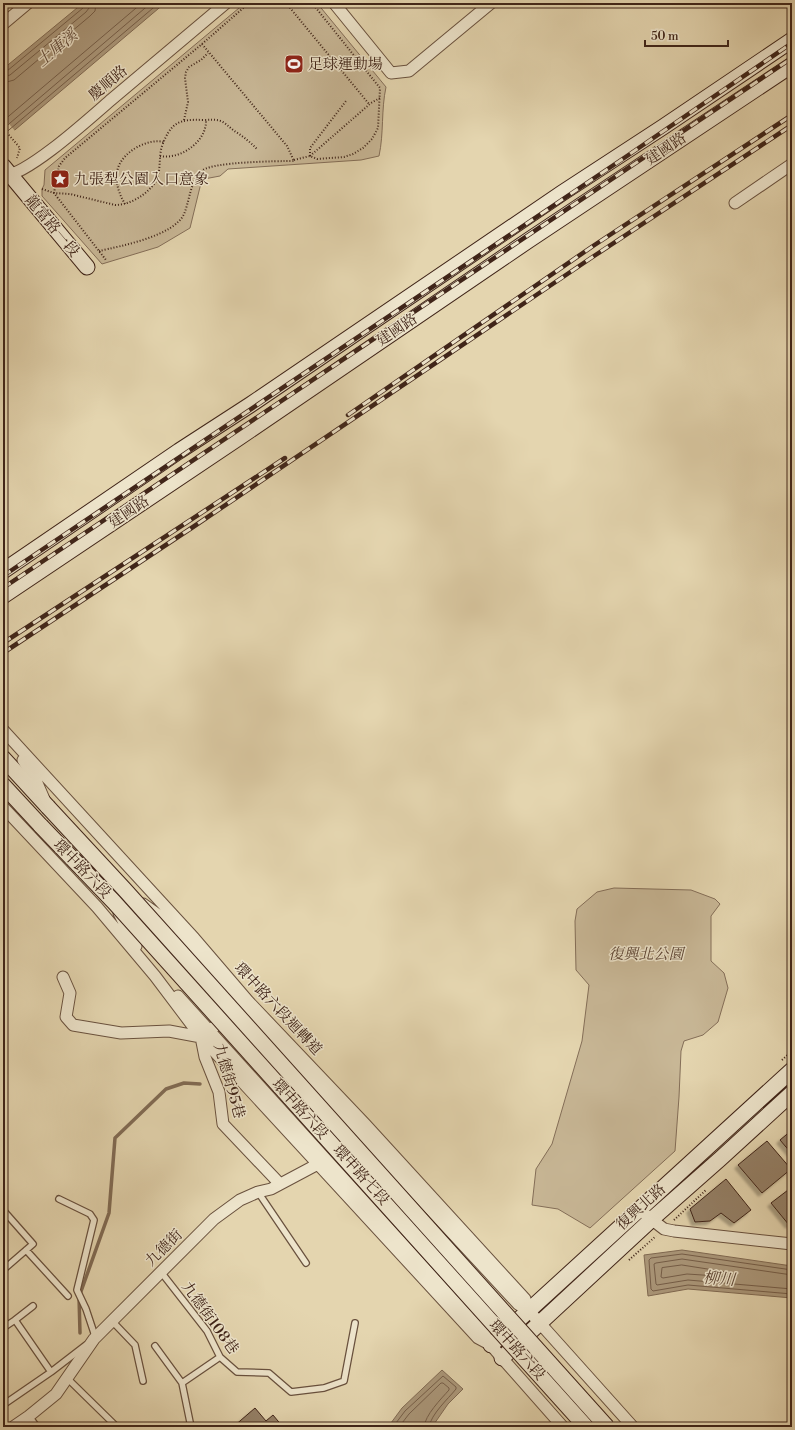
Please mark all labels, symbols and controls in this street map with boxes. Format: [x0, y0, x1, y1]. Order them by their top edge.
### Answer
scale bar [645, 22, 728, 48]
water label: 土庫溪 [32, 24, 83, 71]
text: 50 m [651, 29, 679, 44]
sports icon: 足球運動場 [283, 53, 305, 75]
place label: 足球運動場 [308, 55, 383, 74]
street label: 慶順路 [85, 61, 131, 105]
street label: 建國路 [642, 129, 690, 169]
place icon: 九張犁公園入口意象 [49, 168, 71, 190]
place label: 九張犁公園入口意象 [74, 170, 209, 189]
street label: 龍富路一段 [21, 191, 83, 261]
street label: 建國路 [373, 310, 421, 350]
street label: 建國路 [105, 492, 153, 532]
street label: 環中路六段 [49, 835, 115, 903]
park label: 復興北公園 [608, 945, 685, 964]
street label: 環中路六段迴轉道 [230, 959, 326, 1059]
street label: 九德街95巷 [209, 1041, 249, 1121]
street label: 環中路六段 [268, 1075, 332, 1143]
street label: 環中路七段 [329, 1141, 393, 1209]
street label: 復興北路 [612, 1180, 670, 1234]
street label: 九德街 [141, 1225, 187, 1271]
water label: 柳川 [702, 1268, 738, 1290]
street label: 九德街108巷 [177, 1278, 243, 1358]
street label: 環中路六段 [485, 1316, 549, 1384]

